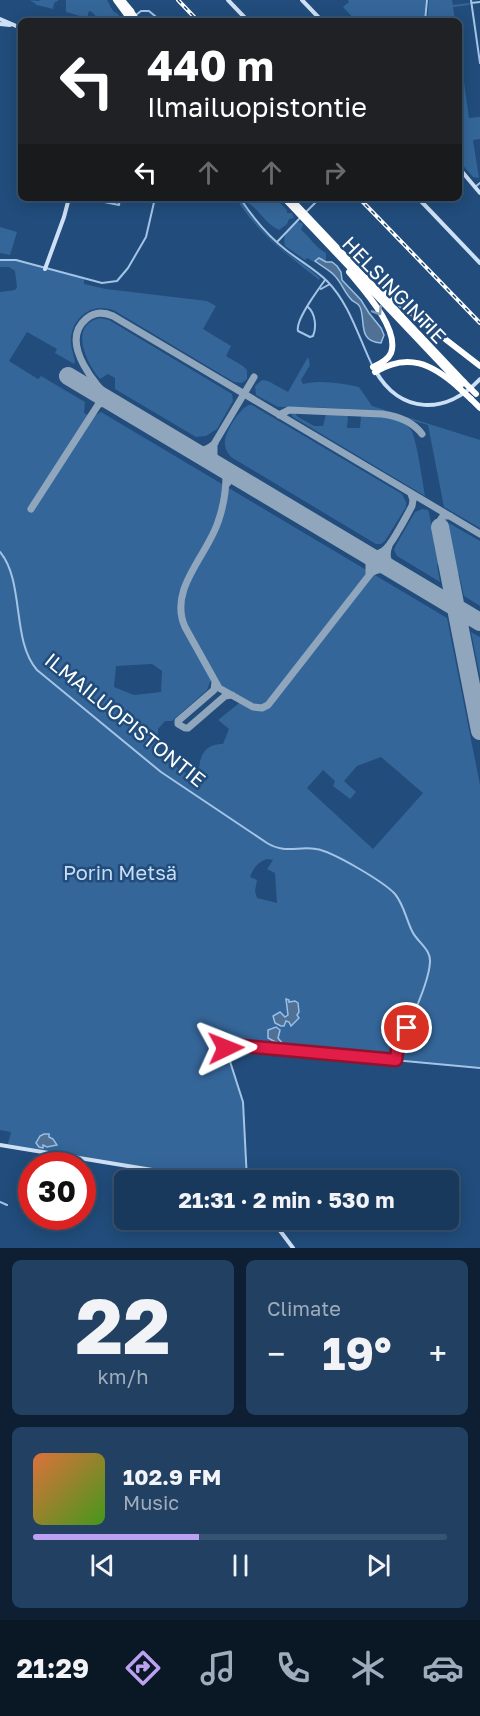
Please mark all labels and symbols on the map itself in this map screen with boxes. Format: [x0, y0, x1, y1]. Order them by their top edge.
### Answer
street label: HELSINGINTIE [338, 231, 452, 348]
one-way arrow [371, 304, 382, 315]
street label: ILMAILUOPISTONTIE [41, 647, 211, 791]
park label: Porin Metsä [63, 860, 177, 884]
pin [381, 1002, 432, 1053]
position arrow [194, 1016, 258, 1080]
speed limit sign: 30 [18, 1152, 96, 1230]

